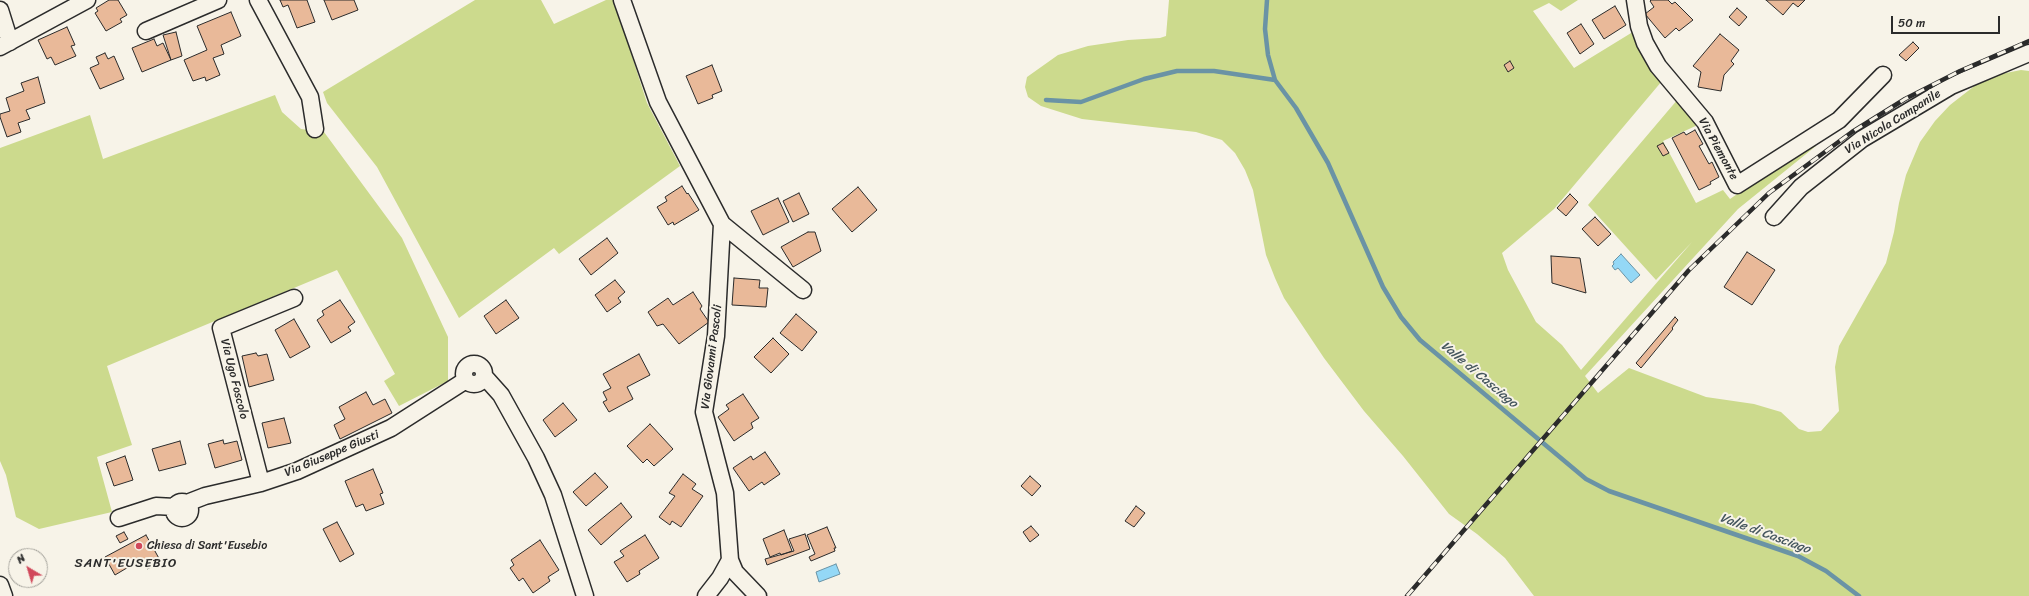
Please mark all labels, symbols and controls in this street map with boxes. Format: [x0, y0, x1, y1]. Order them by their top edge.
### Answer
scale bar [1893, 8, 2002, 34]
text: 50 m [1898, 12, 1925, 34]
street label: Via Nicola Campanile [1842, 87, 1944, 157]
street label: Via Piemonte [1695, 115, 1741, 183]
street label: Via Giovanni Pascoli [698, 304, 726, 410]
street label: Via Ugo Foscolo [217, 337, 251, 421]
water label: Valle di Casciago [1438, 338, 1520, 412]
street label: Via Giuseppe Giusti [283, 428, 381, 480]
water label: Valle di Casciago [1718, 510, 1812, 558]
place label: Chiesa di Sant'Eusebio [147, 539, 267, 553]
marker: Chiesa di Sant'Eusebio [134, 541, 144, 551]
north arrow [8, 548, 48, 588]
text: N [12, 549, 30, 569]
district label: SANT'EUSEBIO [76, 556, 176, 572]

